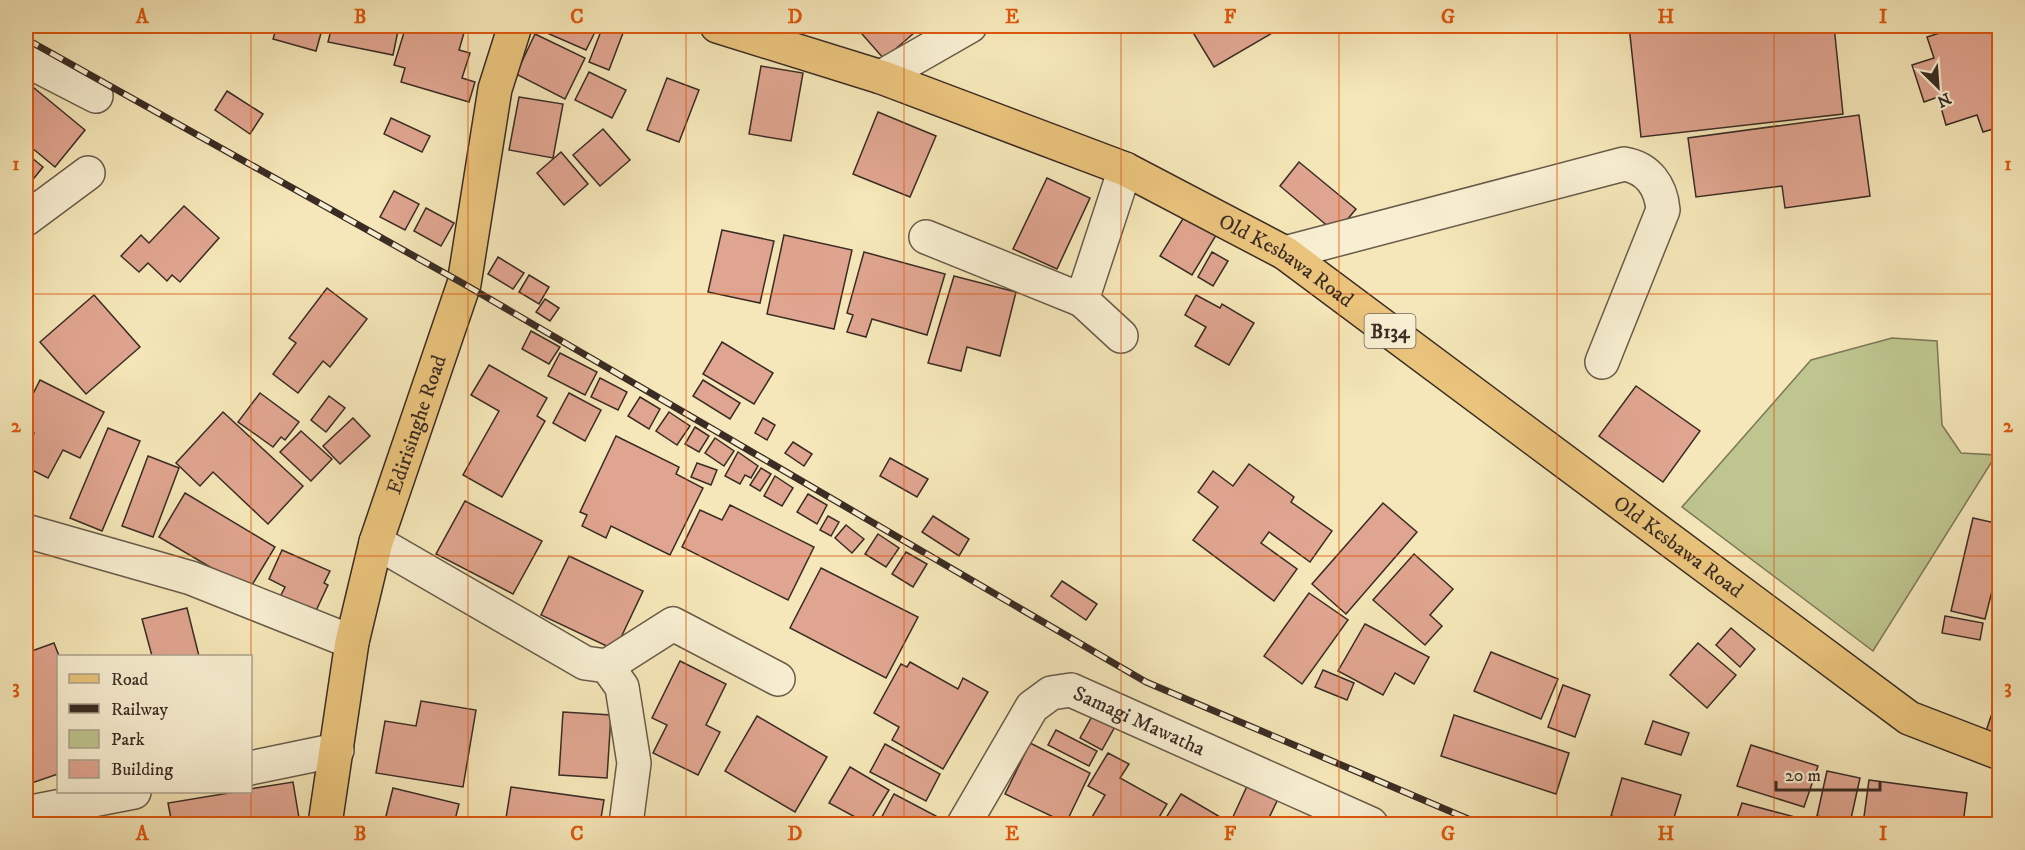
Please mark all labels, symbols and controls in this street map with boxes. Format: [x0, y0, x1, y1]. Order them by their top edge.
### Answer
text: A [135, 5, 150, 30]
text: B [354, 5, 366, 30]
text: C [570, 5, 584, 30]
text: D [788, 5, 803, 30]
text: E [1005, 5, 1019, 30]
text: F [1224, 5, 1237, 30]
text: G [1441, 5, 1455, 30]
text: H [1658, 5, 1675, 30]
text: I [1879, 5, 1887, 30]
north arrow [1908, 57, 1968, 117]
text: N [1934, 88, 1954, 112]
text: 1 [12, 152, 20, 177]
text: 1 [2004, 152, 2012, 177]
street label: Old Kesbawa Road [1214, 208, 1359, 314]
road number: B134 [1364, 314, 1416, 348]
street label: Edirisinghe Road [381, 351, 453, 498]
text: 2 [11, 414, 22, 439]
text: 2 [2003, 414, 2014, 439]
street label: Old Kesbawa Road [1608, 490, 1748, 604]
legend [57, 655, 252, 793]
text: Road [111, 669, 148, 691]
text: 3 [12, 675, 20, 700]
text: 3 [2004, 675, 2012, 700]
street label: Samagi Mawatha [1069, 681, 1209, 762]
text: Railway [111, 699, 169, 721]
text: Park [111, 729, 145, 751]
scale bar [1776, 754, 1880, 792]
text: Building [111, 759, 173, 781]
text: 20 m [1785, 765, 1821, 787]
text: A [135, 822, 150, 847]
text: B [354, 822, 366, 847]
text: C [570, 822, 584, 847]
text: D [788, 822, 803, 847]
text: E [1005, 822, 1019, 847]
text: F [1224, 822, 1237, 847]
text: G [1441, 822, 1455, 847]
text: H [1658, 822, 1675, 847]
text: I [1879, 822, 1887, 847]

